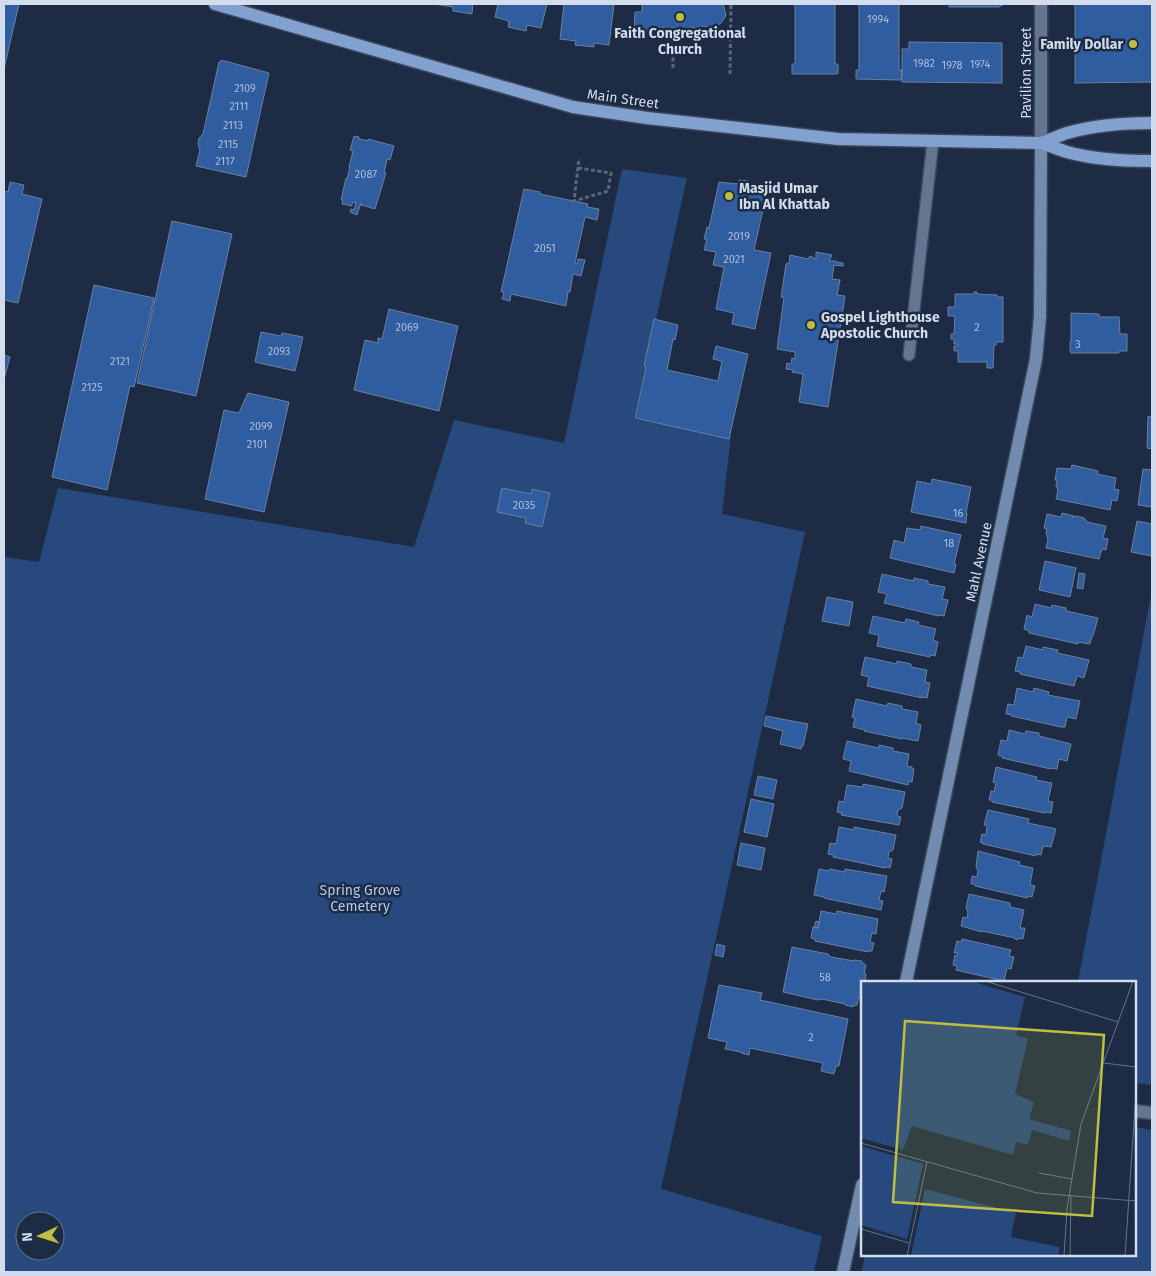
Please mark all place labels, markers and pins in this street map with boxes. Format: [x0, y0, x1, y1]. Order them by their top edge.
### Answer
marker: Faith Congregational Church [674, 11, 686, 23]
place label: Faith Congregational Church [614, 25, 747, 58]
place label: Family Dollar [1040, 36, 1123, 53]
marker: Family Dollar [1127, 38, 1139, 50]
place label: Masjid Umar Ibn Al Khattab [739, 180, 830, 213]
marker: Masjid Umar Ibn Al Khattab [723, 190, 735, 202]
place label: Gospel Lighthouse Apostolic Church [820, 309, 940, 342]
marker: Gospel Lighthouse Apostolic Church [805, 319, 817, 331]

